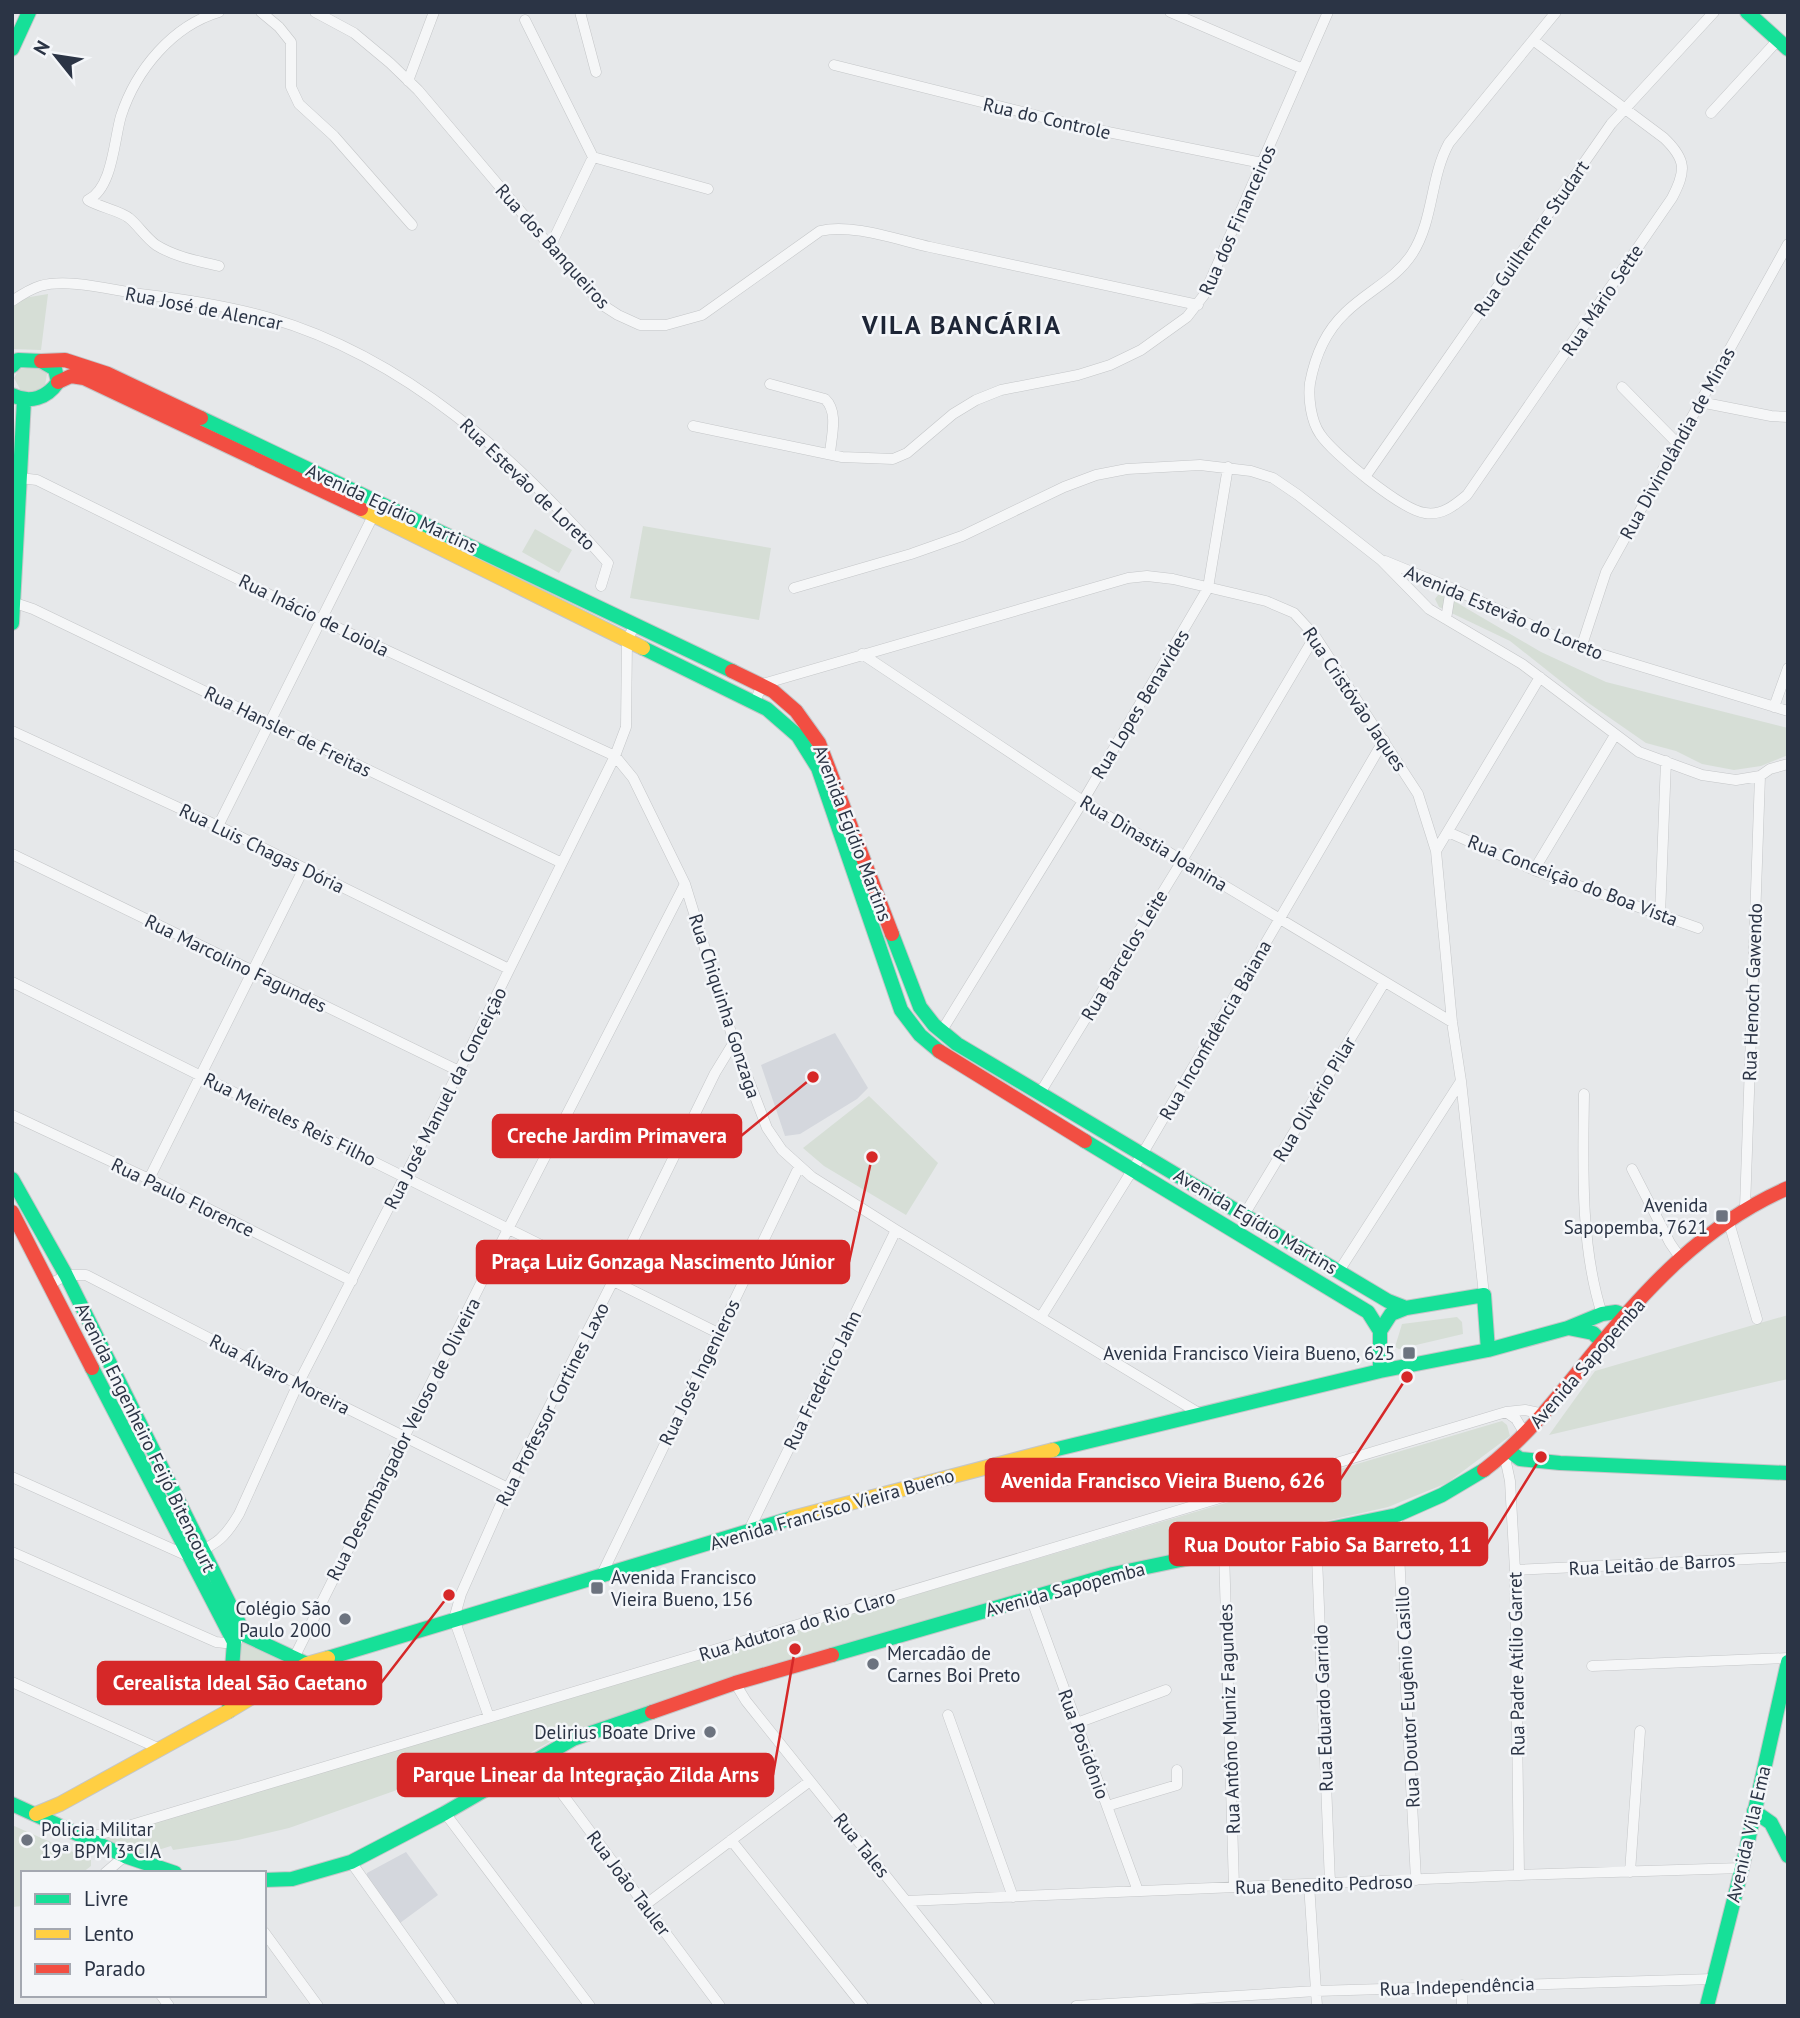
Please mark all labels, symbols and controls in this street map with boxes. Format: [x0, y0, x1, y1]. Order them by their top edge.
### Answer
north arrow [21, 21, 91, 91]
text: N [28, 36, 55, 59]
street label: Rua do Controle [981, 92, 1113, 144]
street label: Rua dos Financeiros [1193, 141, 1281, 299]
street label: Rua Guilherme Studart [1468, 155, 1594, 321]
street label: Rua dos Banqueiros [491, 178, 615, 314]
street label: Rua Mário Sette [1556, 240, 1648, 360]
street label: Rua José de Alencar [123, 281, 285, 335]
district label: VILA BANCÁRIA [861, 308, 1062, 341]
street label: Rua Divinolândia de Minas [1614, 343, 1740, 543]
street label: Rua Estevão de Loreto [455, 413, 601, 555]
street label: Avenida Egídio Martins [302, 458, 482, 558]
street label: Avenida Estevão do Loreto [1401, 559, 1607, 665]
street label: Rua Inácio de Loiola [235, 568, 393, 662]
street label: Rua Cristóvão Jaques [1298, 622, 1412, 776]
street label: Rua Lopes Benavides [1086, 625, 1194, 783]
street label: Rua Hansler de Freitas [200, 680, 376, 782]
street label: Avenida Egídio Martins [808, 742, 898, 924]
street label: Rua Dinastia Joanina [1076, 790, 1232, 896]
street label: Rua Luis Chagas Dória [176, 798, 348, 898]
street label: Rua Conceição do Boa Vista [1465, 829, 1681, 931]
street label: Rua Barcelos Leite [1075, 885, 1173, 1025]
street label: Rua Henoch Gawendo [1737, 903, 1767, 1081]
street label: Rua Marcolino Fagundes [141, 909, 331, 1017]
street label: Rua Chiquinha Gonzaga [684, 911, 766, 1101]
street label: Rua Inconfidência Baiana [1154, 936, 1276, 1124]
street label: Rua José Manuel da Conceição [378, 983, 512, 1213]
street label: Rua Olivério Pilar [1267, 1031, 1361, 1166]
street label: Rua Meireles Reis Filho [200, 1067, 380, 1171]
callout: Creche Jardim Primavera [493, 1115, 741, 1157]
text: Creche Jardim Primavera [507, 1122, 727, 1149]
street label: Rua Paulo Florence [108, 1152, 258, 1242]
street label: Avenida Egídio Martins [1170, 1163, 1342, 1279]
place label: Avenida Sapopemba, 7621 [1564, 1193, 1708, 1239]
marker: Avenida Sapopemba, 7621 [1714, 1208, 1730, 1224]
callout: Praça Luiz Gonzaga Nascimento Júnior [477, 1241, 849, 1283]
text: Praça Luiz Gonzaga Nascimento Júnior [491, 1248, 835, 1275]
street label: Rua Desembargador Veloso de Oliveira [321, 1293, 485, 1585]
street label: Avenida Sapopemba [1524, 1293, 1650, 1433]
street label: Rua José Ingenieros [653, 1295, 745, 1449]
street label: Rua Professor Cortines Laxo [490, 1298, 614, 1510]
street label: Avenida Engenheiro Feijó Bitencourt [70, 1299, 222, 1576]
street label: Rua Frederico Jahn [778, 1306, 866, 1454]
street label: Rua Álvaro Moreira [206, 1328, 354, 1420]
place label: Avenida Francisco Vieira Bueno, 625 [1103, 1341, 1395, 1365]
marker: Avenida Francisco Vieira Bueno, 625 [1401, 1345, 1417, 1361]
callout: Avenida Francisco Vieira Bueno, 626 [986, 1459, 1340, 1501]
street label: Avenida Francisco Vieira Bueno [707, 1463, 957, 1555]
text: Avenida Francisco Vieira Bueno, 626 [1001, 1467, 1325, 1494]
callout: Rua Doutor Fabio Sa Barreto, 11 [1170, 1523, 1487, 1565]
text: Rua Doutor Fabio Sa Barreto, 11 [1184, 1531, 1472, 1558]
street label: Rua Leitão de Barros [1568, 1548, 1736, 1580]
street label: Avenida Sapopemba [983, 1556, 1147, 1622]
place label: Avenida Francisco Vieira Bueno, 156 [610, 1565, 756, 1611]
street label: Rua Padre Atílio Garret [1502, 1571, 1530, 1756]
marker: Avenida Francisco Vieira Bueno, 156 [589, 1580, 605, 1596]
street label: Rua Adutora do Rio Claro [696, 1584, 898, 1666]
street label: Rua Doutor Eugênio Casillo [1389, 1586, 1425, 1808]
place label: Colégio São Paulo 2000 [235, 1596, 331, 1642]
street label: Rua Antôno Muniz Fagundes [1213, 1603, 1245, 1835]
marker: Colégio São Paulo 2000 [337, 1611, 353, 1627]
street label: Rua Eduardo Garrido [1308, 1624, 1338, 1792]
place label: Mercadão de Carnes Boi Preto [887, 1641, 1020, 1687]
marker: Mercadão de Carnes Boi Preto [865, 1656, 881, 1672]
callout: Cerealista Ideal São Caetano [98, 1662, 381, 1704]
text: Cerealista Ideal São Caetano [113, 1669, 367, 1696]
street label: Rua Posidônio [1053, 1686, 1115, 1802]
place label: Delirius Boate Drive [534, 1720, 696, 1744]
marker: Delirius Boate Drive [702, 1724, 718, 1740]
callout: Parque Linear da Integração Zilda Arns [398, 1754, 773, 1796]
text: Parque Linear da Integração Zilda Arns [413, 1761, 759, 1788]
street label: Avenida Vila Ema [1721, 1763, 1775, 1905]
street label: Rua Tales [829, 1808, 895, 1882]
place label: Policia Militar 19ª BPM 3ªCIA [41, 1817, 161, 1863]
street label: Rua João Tauler [582, 1826, 677, 1941]
marker: Policia Militar 19ª BPM 3ªCIA [19, 1832, 35, 1848]
street label: Rua Benedito Pedroso [1235, 1869, 1413, 1899]
legend [21, 1871, 266, 1997]
text: Livre [84, 1885, 128, 1912]
text: Lento [84, 1920, 134, 1947]
text: Parado [84, 1955, 146, 1982]
street label: Rua Independência [1379, 1971, 1535, 2001]

